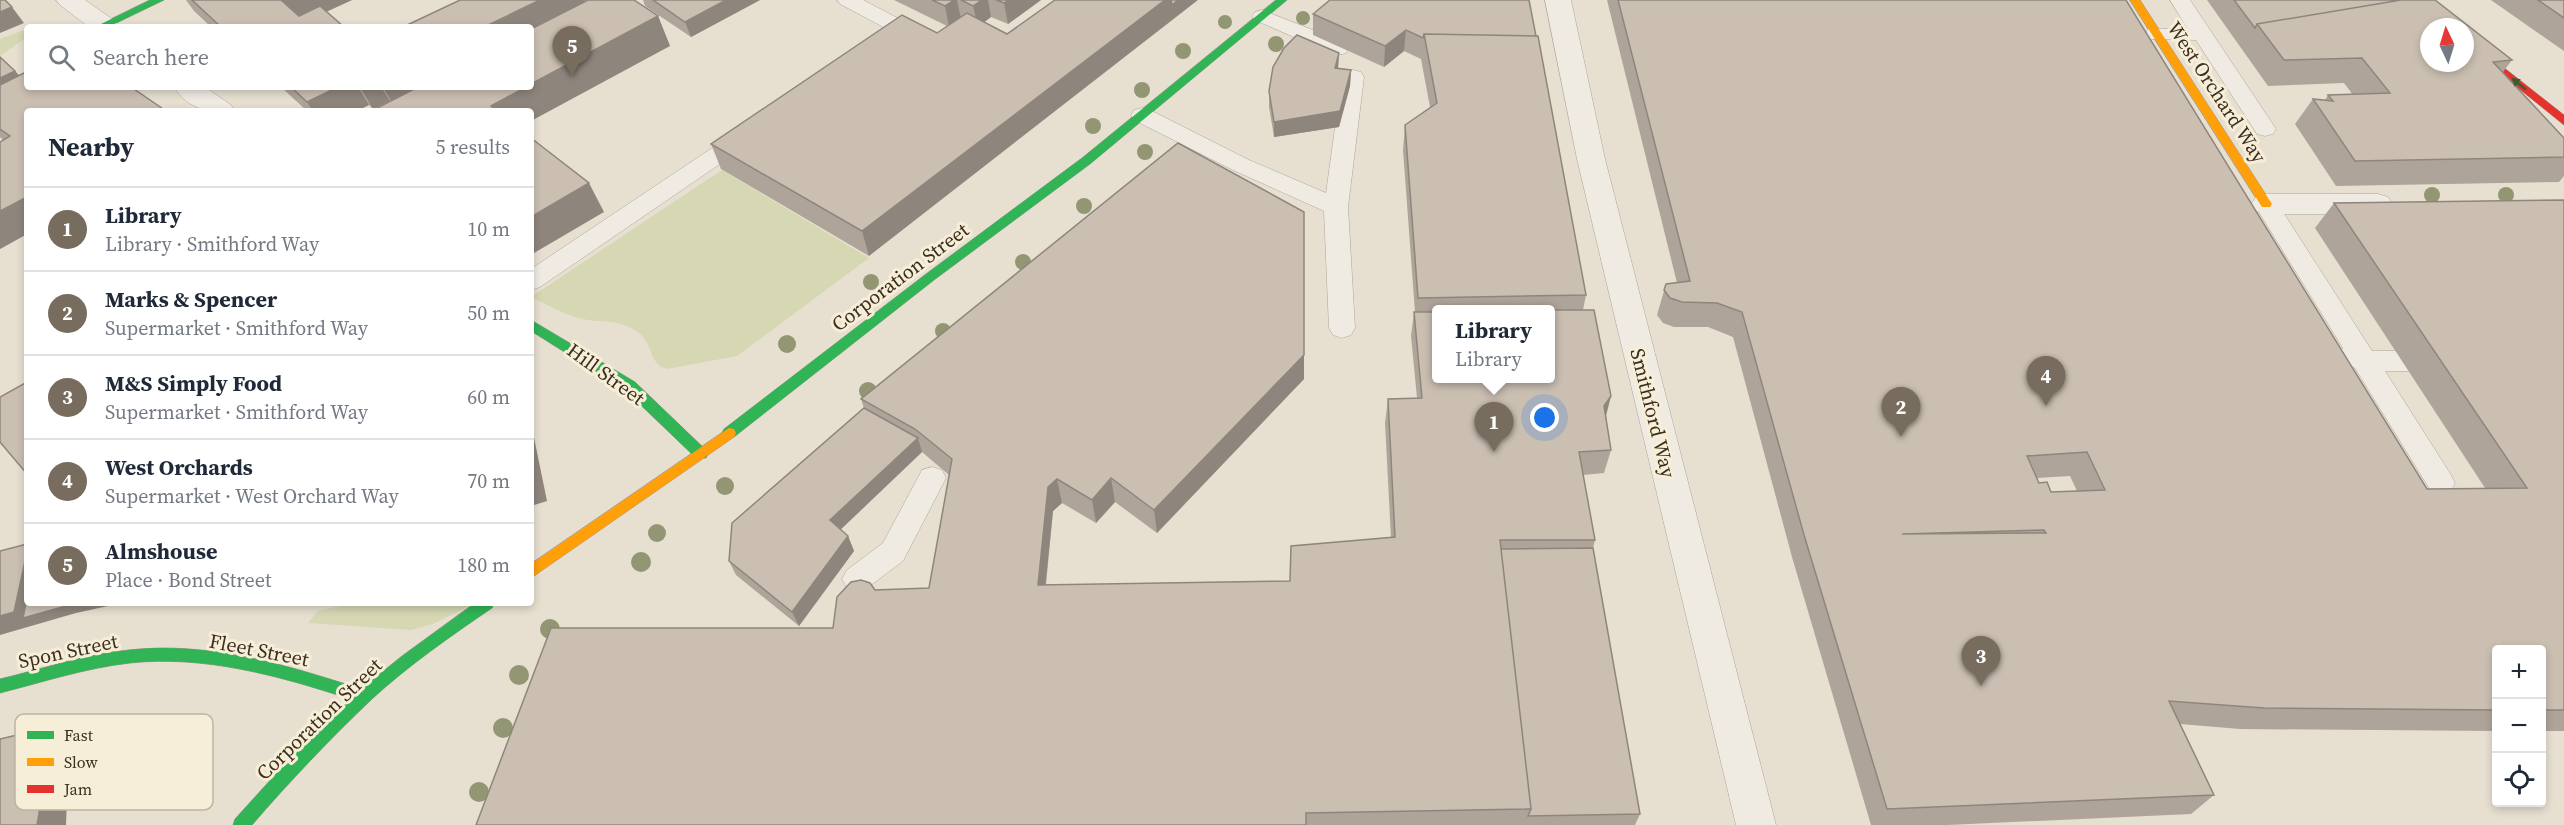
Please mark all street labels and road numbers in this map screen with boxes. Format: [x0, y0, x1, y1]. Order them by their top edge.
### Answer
street label: West Orchard Way [2161, 16, 2274, 169]
street label: Corporation Street [826, 216, 975, 338]
street label: Hill Street [561, 336, 651, 412]
street label: Smithford Way [1623, 345, 1683, 481]
street label: Spon Street [16, 627, 121, 675]
street label: Fleet Street [207, 627, 312, 673]
street label: Corporation Street [250, 651, 388, 786]

